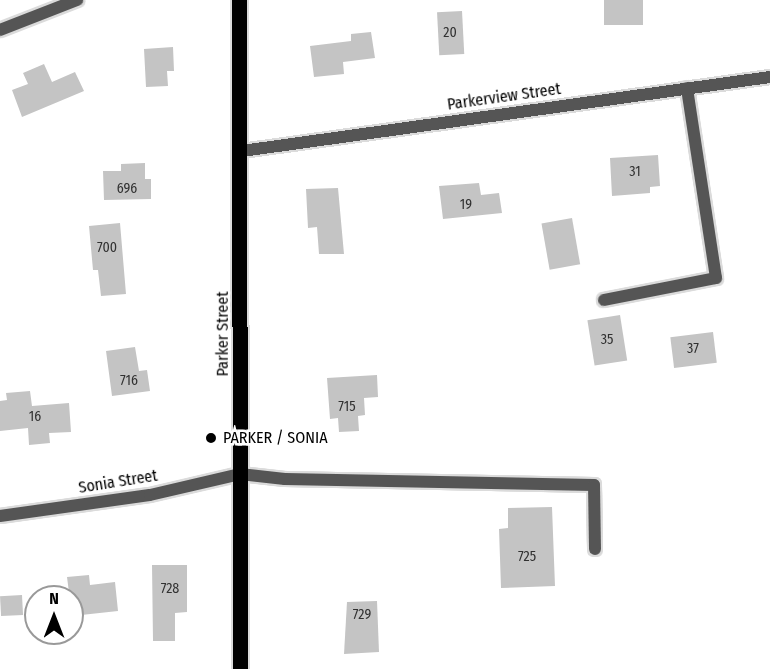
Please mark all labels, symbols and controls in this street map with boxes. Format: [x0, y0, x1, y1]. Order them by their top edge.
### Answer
house number: 20 [443, 25, 457, 41]
street label: Parkerview Street [446, 80, 562, 114]
house number: 31 [629, 164, 641, 180]
house number: 696 [117, 181, 137, 197]
house number: 19 [460, 197, 472, 213]
house number: 700 [97, 240, 117, 256]
street label: Parker Street [213, 292, 233, 376]
house number: 35 [601, 332, 613, 348]
house number: 37 [687, 341, 699, 357]
house number: 716 [120, 373, 138, 389]
house number: 715 [338, 399, 356, 415]
house number: 16 [29, 409, 41, 425]
place label: PARKER / SONIA [223, 428, 328, 448]
marker: PARKER / SONIA [204, 431, 218, 445]
street label: Sonia Street [77, 466, 159, 498]
house number: 725 [518, 549, 536, 565]
house number: 728 [161, 581, 179, 597]
north arrow [24, 585, 84, 645]
text: N [49, 589, 59, 608]
house number: 729 [353, 607, 371, 623]

